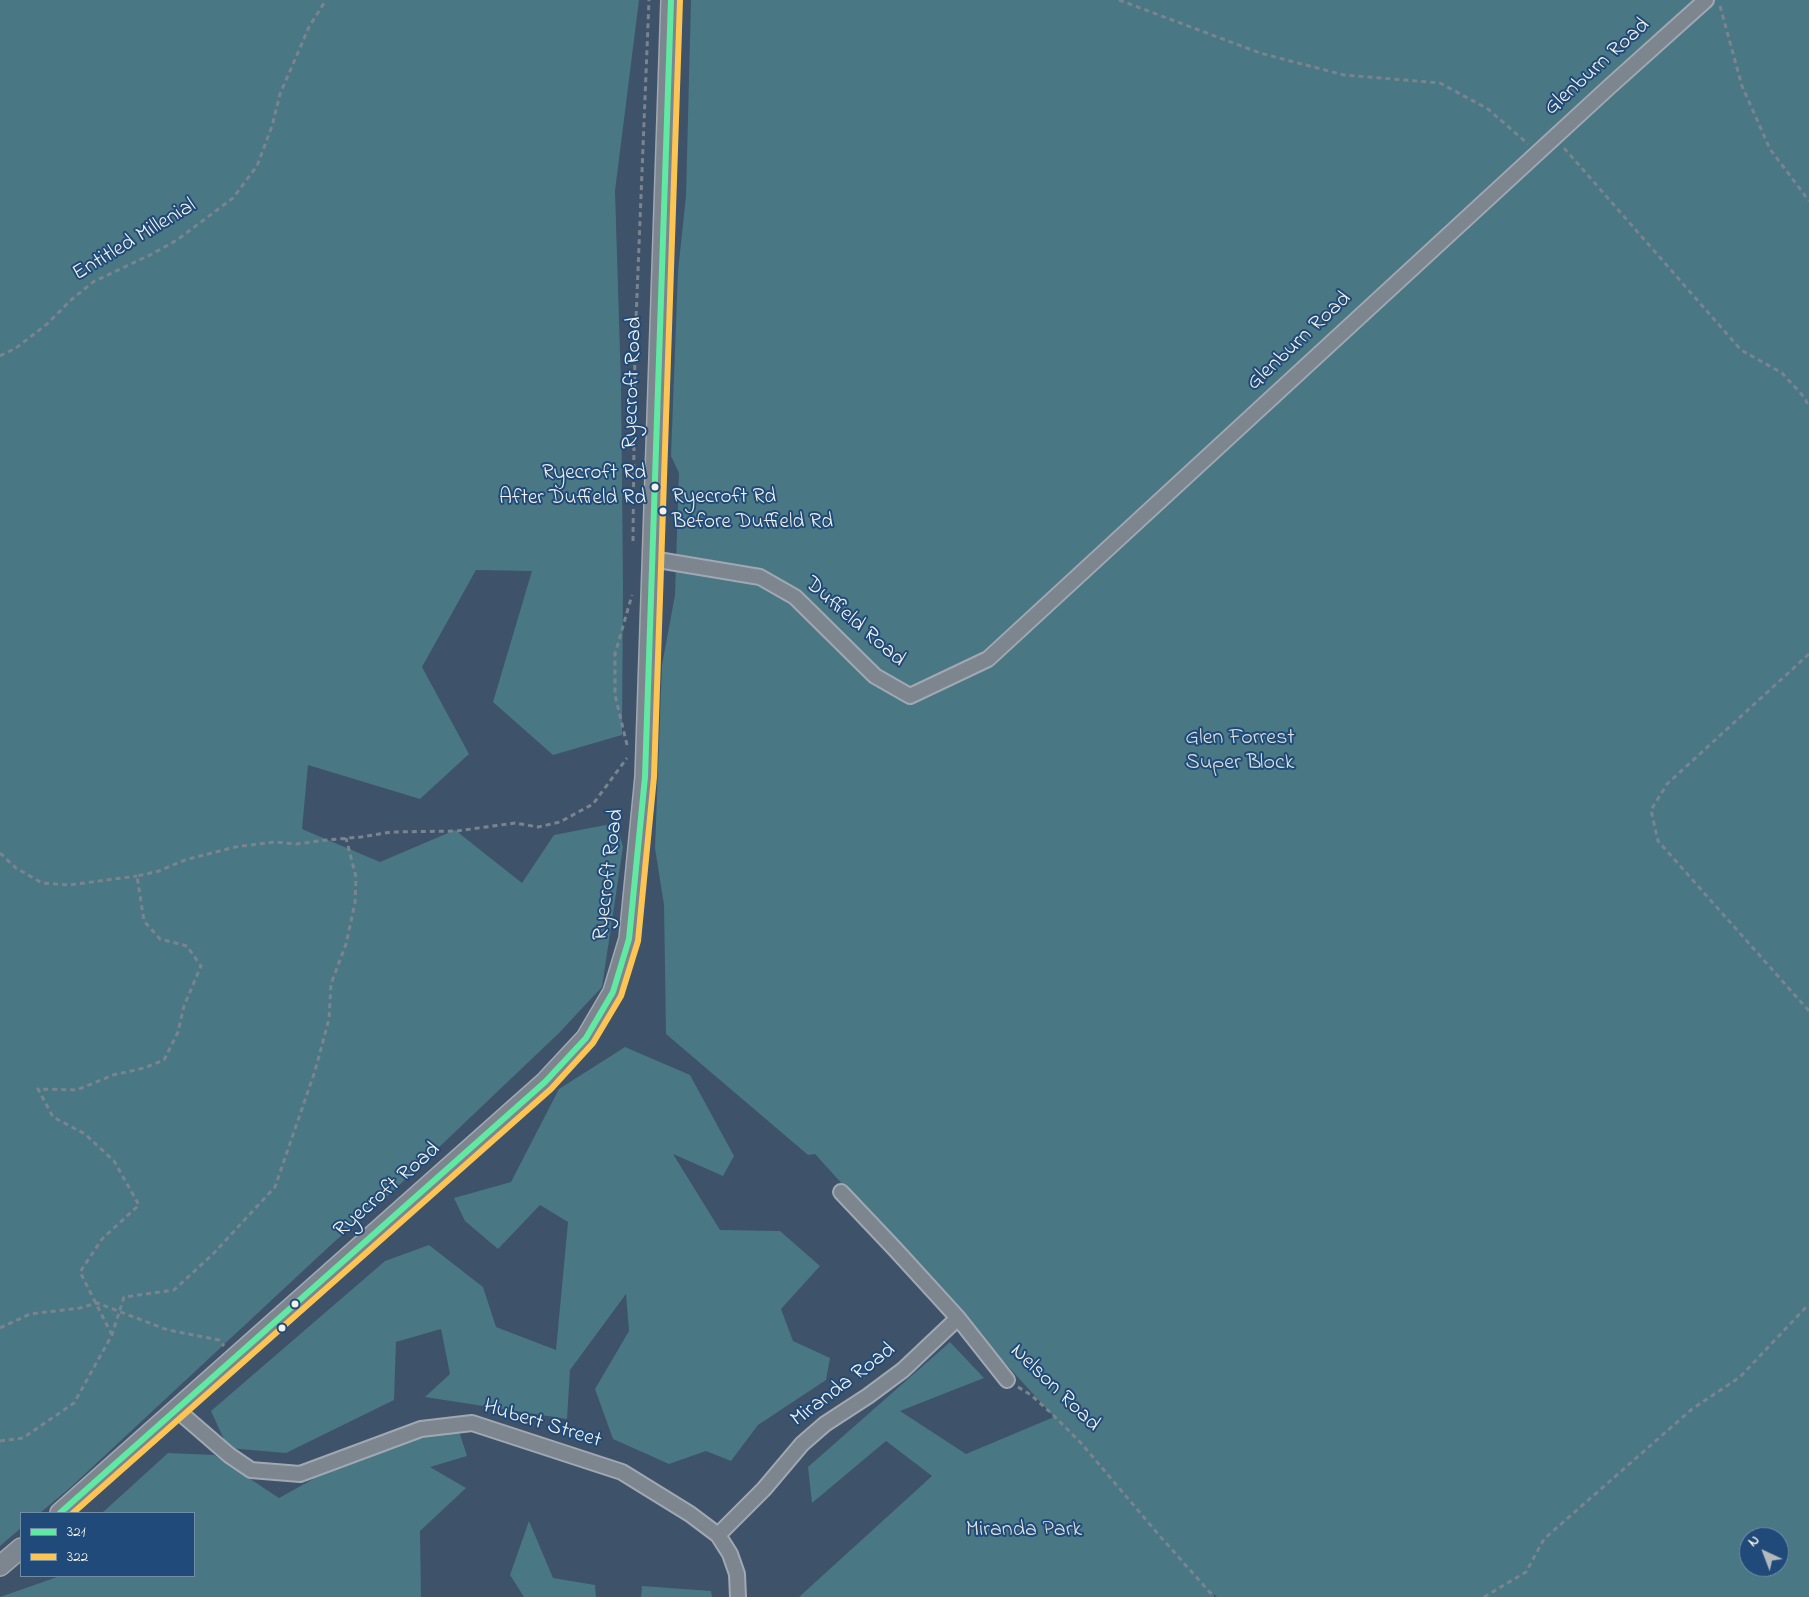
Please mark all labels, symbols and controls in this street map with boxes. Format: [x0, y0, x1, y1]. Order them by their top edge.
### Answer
street label: Glenburn Road [1540, 14, 1656, 122]
street label: Entitled Millenial [69, 194, 201, 288]
street label: Glenburn Road [1242, 287, 1358, 397]
street label: Ryecroft Road [618, 316, 650, 450]
place label: Ryecroft Rd After Duffield Rd [499, 462, 646, 512]
marker: Ryecroft Rd After Duffield Rd [650, 482, 660, 492]
place label: Ryecroft Rd Before Duffield Rd [672, 486, 833, 536]
marker: Ryecroft Rd Before Duffield Rd [658, 506, 668, 516]
street label: Duffield Road [798, 572, 910, 674]
park label: Glen Forrest Super Block [1185, 726, 1295, 778]
street label: Ryecroft Road [589, 808, 631, 942]
street label: Ryecroft Road [329, 1138, 447, 1244]
unlabelled marker [290, 1299, 300, 1309]
unlabelled marker [277, 1323, 287, 1333]
street label: Miranda Road [786, 1338, 902, 1434]
street label: Nelson Road [1003, 1339, 1105, 1439]
street label: Hubert Street [480, 1395, 604, 1455]
legend [20, 1512, 195, 1577]
park label: Miranda Park [966, 1518, 1082, 1544]
text: 321 [67, 1521, 85, 1543]
north arrow [1739, 1527, 1789, 1577]
text: N [1743, 1530, 1765, 1552]
text: 322 [67, 1546, 88, 1568]

